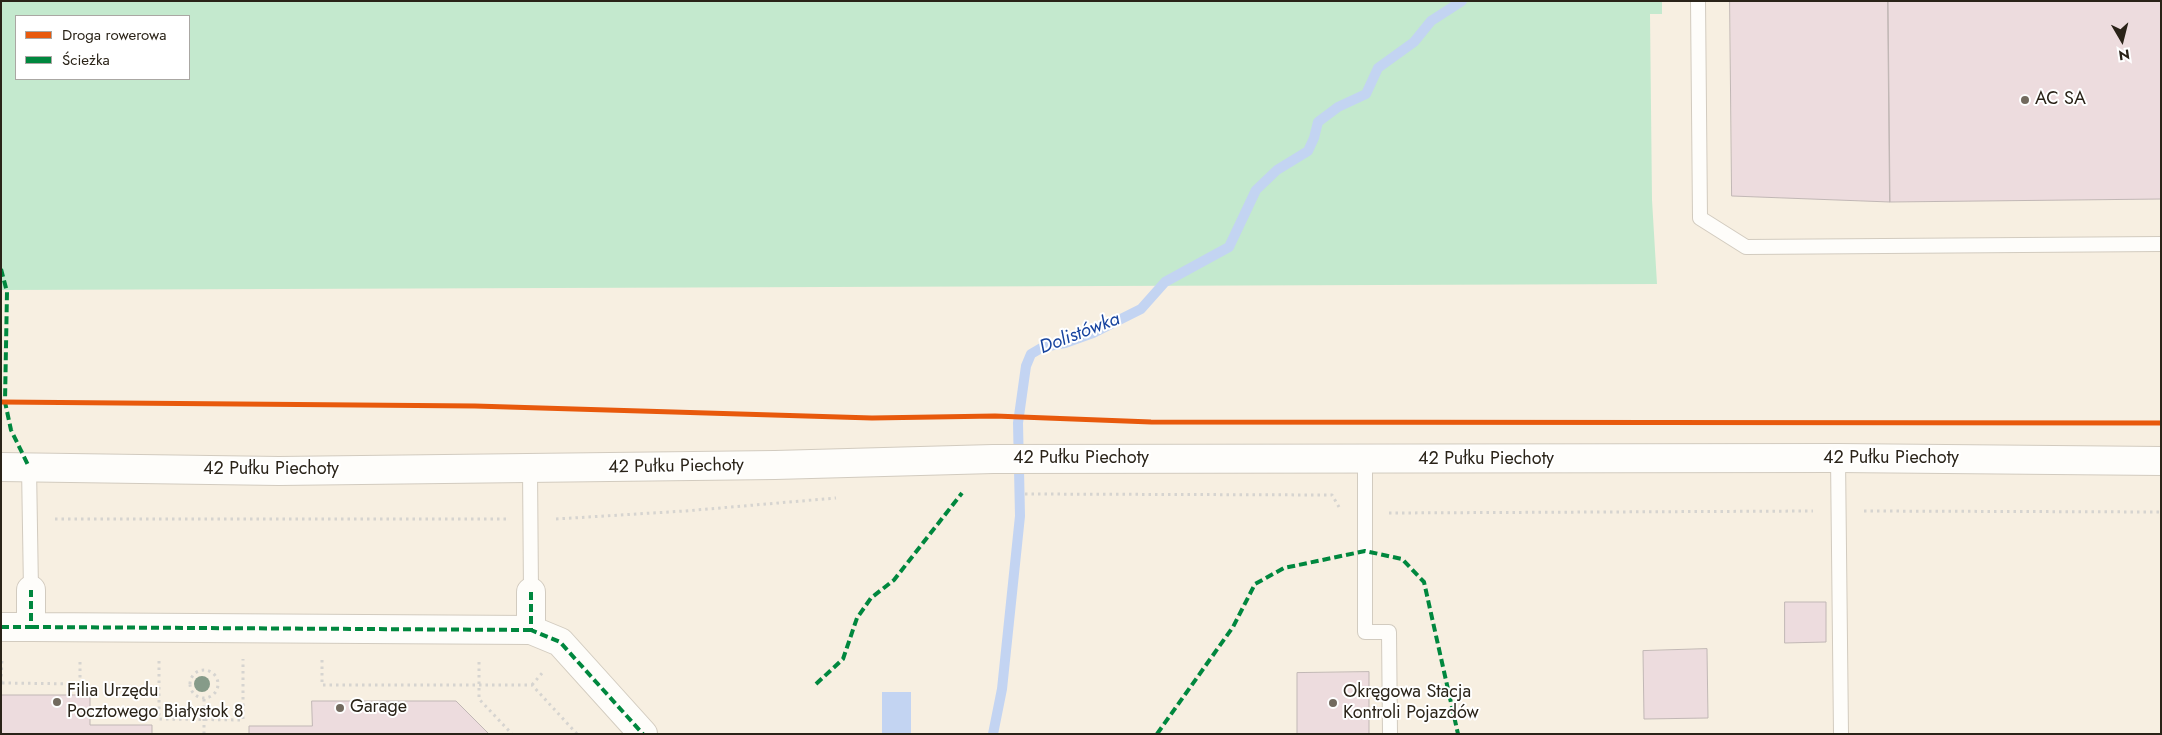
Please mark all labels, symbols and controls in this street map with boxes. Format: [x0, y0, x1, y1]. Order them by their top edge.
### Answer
legend [15, 15, 190, 80]
north arrow [2097, 15, 2147, 65]
text: Droga rowerowa [62, 24, 166, 46]
text: N [2117, 44, 2131, 66]
text: Ścieżka [62, 49, 110, 71]
place label: AC SA [2035, 89, 2086, 111]
marker: AC SA [2019, 94, 2031, 106]
water label: Dolistówka [1037, 308, 1123, 360]
street label: 42 Pułku Piechoty [1013, 448, 1149, 470]
street label: 42 Pułku Piechoty [1823, 448, 1959, 470]
street label: 42 Pułku Piechoty [1418, 449, 1554, 471]
street label: 42 Pułku Piechoty [608, 455, 744, 479]
street label: 42 Pułku Piechoty [203, 459, 339, 481]
place label: Filia Urzędu Pocztowego Białystok 8 [67, 681, 244, 724]
place label: Okręgowa Stacja Kontroli Pojazdów [1343, 682, 1479, 724]
marker: Filia Urzędu Pocztowego Białystok 8 [51, 696, 63, 708]
place label: Garage [350, 697, 407, 719]
marker: Okręgowa Stacja Kontroli Pojazdów [1327, 697, 1339, 709]
marker: Garage [334, 702, 346, 714]

